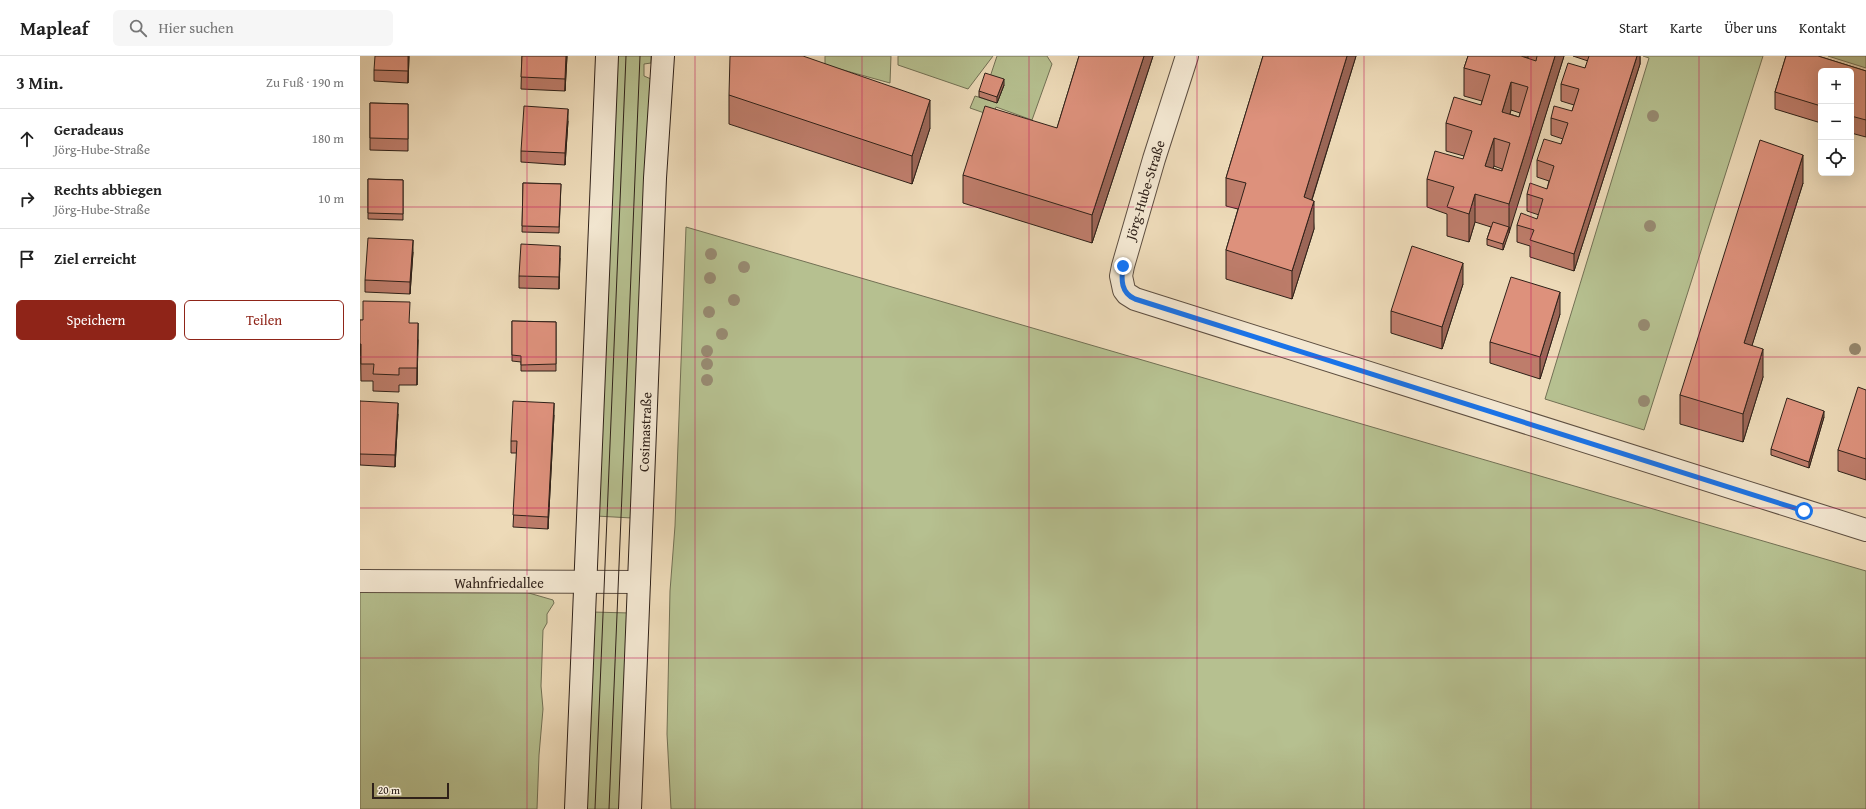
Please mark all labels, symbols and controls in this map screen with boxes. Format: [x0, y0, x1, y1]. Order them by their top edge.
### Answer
search box [113, 10, 393, 46]
text: Mapleaf [20, 14, 89, 42]
icon: search [127, 17, 149, 39]
text: Hier suchen [159, 17, 234, 38]
text: Start [1619, 18, 1648, 38]
text: Karte [1670, 18, 1702, 38]
text: Über uns [1724, 18, 1777, 38]
text: Kontakt [1799, 18, 1846, 38]
map controls [1818, 68, 1854, 176]
button: + [1818, 68, 1854, 104]
text: 3 Min. [16, 70, 63, 95]
text: Zu Fuß · 190 m [266, 73, 344, 92]
button: − [1818, 104, 1854, 140]
text: Geradeaus [54, 119, 124, 140]
icon: ahead [16, 128, 38, 150]
text: 180 m [312, 129, 344, 148]
street label: Jörg-Hube-Straße [1120, 137, 1170, 244]
text: Jörg-Hube-Straße [54, 140, 150, 159]
button: locate [1818, 140, 1854, 176]
text: Rechts abbiegen [54, 179, 162, 200]
icon: right [16, 188, 38, 210]
text: 10 m [318, 189, 344, 208]
text: Jörg-Hube-Straße [54, 200, 150, 219]
icon: arrive [16, 248, 38, 270]
text: Ziel erreicht [54, 248, 136, 269]
route end [1114, 257, 1132, 275]
button: Speichern [16, 300, 176, 340]
button: Teilen [184, 300, 344, 340]
street label: Cosimastraße [634, 391, 656, 472]
route start [1795, 502, 1813, 520]
street label: Wahnfriedallee [454, 573, 544, 593]
scale bar [372, 781, 449, 800]
text: 20 m [378, 782, 400, 798]

